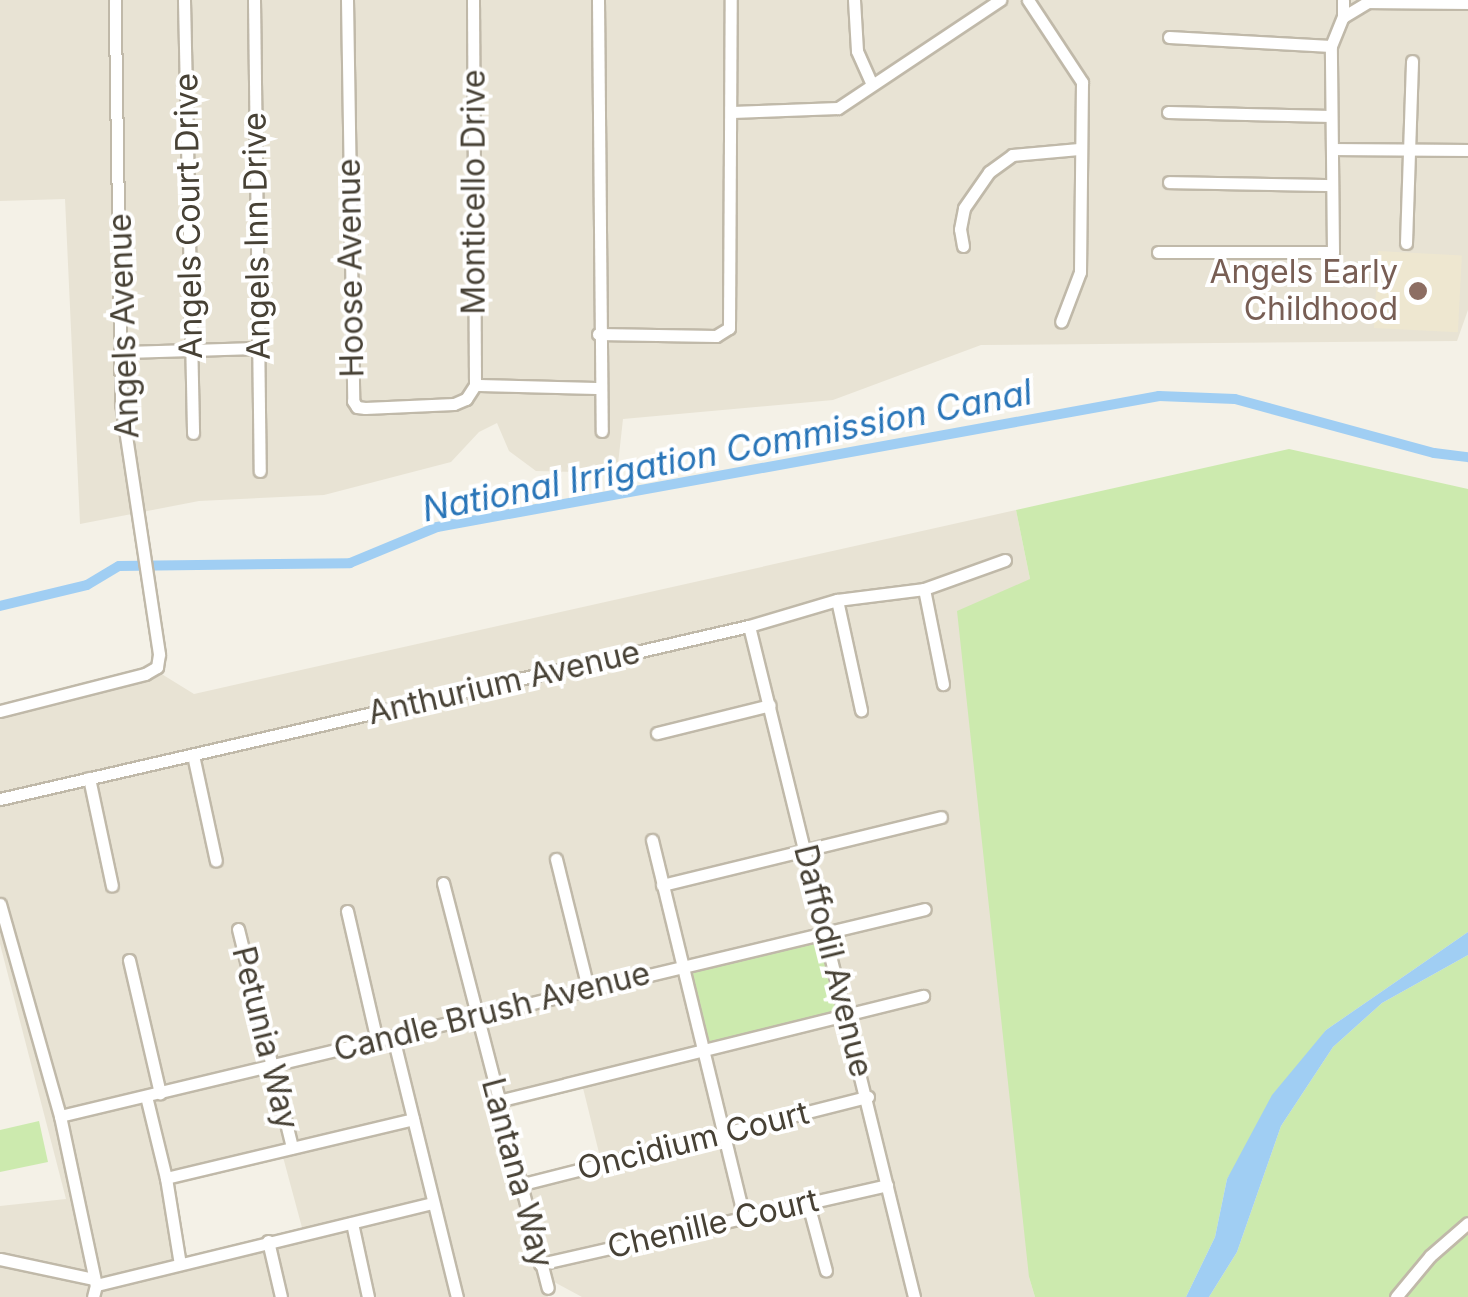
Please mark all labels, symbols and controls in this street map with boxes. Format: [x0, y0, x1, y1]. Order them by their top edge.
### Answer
street label: Monticello Drive [455, 69, 493, 315]
street label: Angels Court Drive [167, 73, 211, 359]
street label: Angels Inn Drive [236, 112, 278, 360]
street label: Hoose Avenue [330, 158, 372, 378]
street label: Angels Avenue [101, 213, 147, 439]
place label: Angels Early Childhood [1209, 254, 1398, 329]
marker: Angels Early Childhood [1407, 280, 1429, 302]
water label: National Irrigation Commission Canal [419, 370, 1035, 530]
street label: Anthurium Avenue [364, 633, 644, 733]
street label: Daffodil Avenue [786, 841, 880, 1081]
street label: Petunia Way [224, 942, 306, 1134]
street label: Candle Brush Avenue [330, 954, 654, 1070]
street label: Lantana Way [473, 1074, 561, 1272]
street label: Oncidium Court [573, 1094, 813, 1188]
street label: Chenille Court [604, 1181, 822, 1267]

